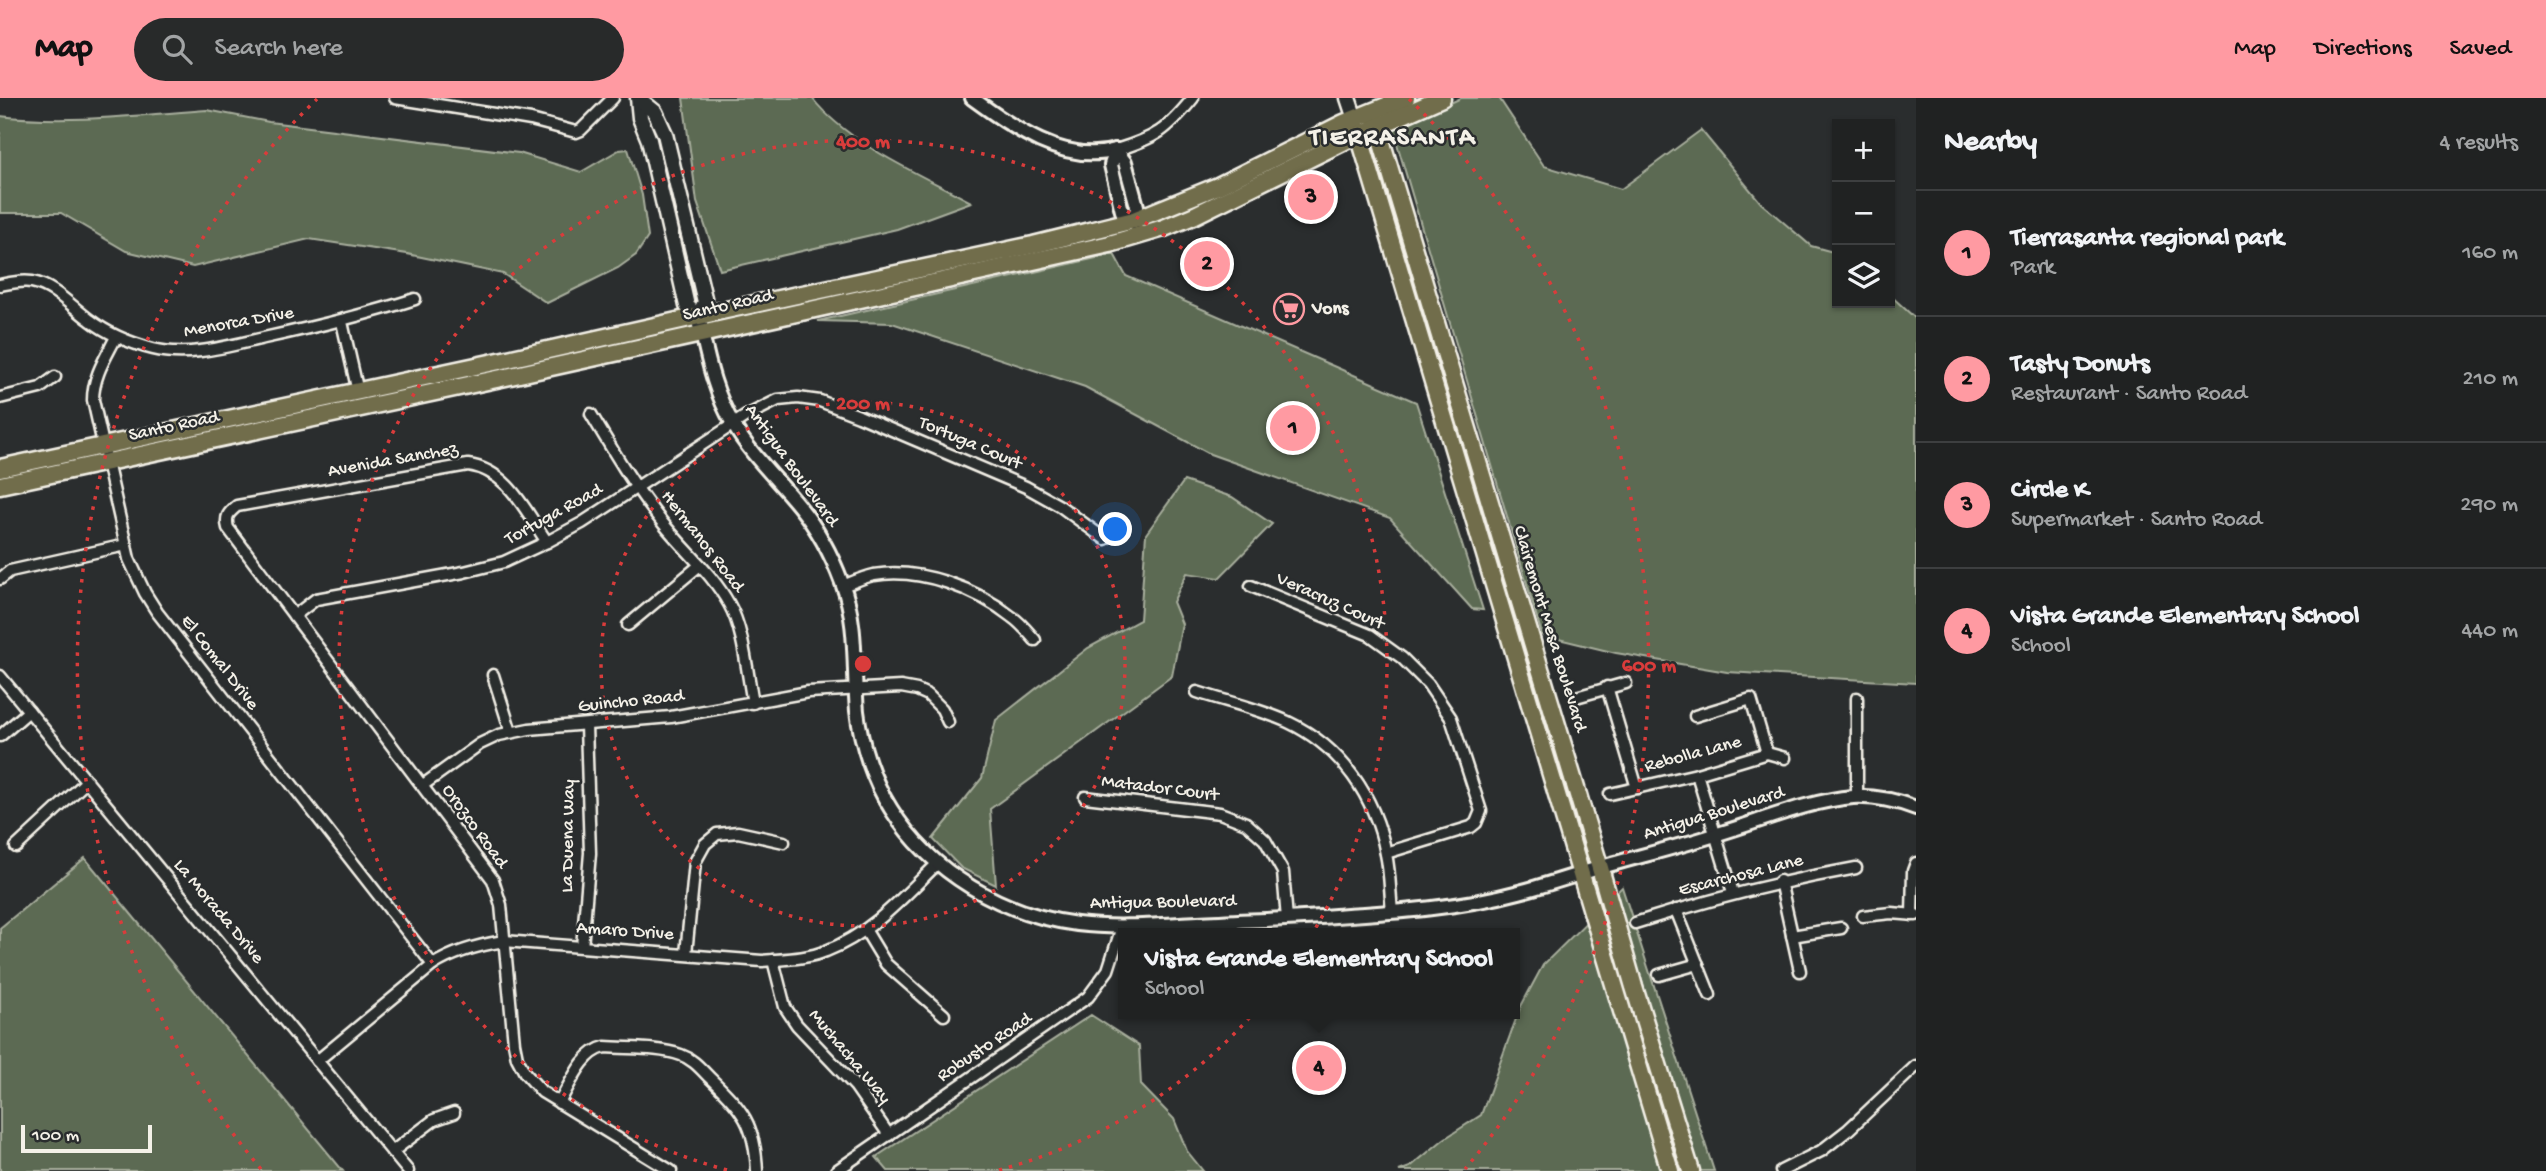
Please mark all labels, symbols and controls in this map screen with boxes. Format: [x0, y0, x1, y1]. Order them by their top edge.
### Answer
search box [134, 18, 624, 81]
text: Map [35, 30, 92, 68]
icon: search [158, 30, 196, 68]
text: Search here [214, 34, 343, 65]
text: Map [2234, 35, 2276, 64]
text: Directions [2314, 35, 2412, 64]
text: Saved [2450, 35, 2511, 64]
map controls [1832, 119, 1895, 308]
button: + [1832, 119, 1895, 182]
district label: TIERRASANTA [1308, 124, 1476, 155]
text: Nearby [1944, 126, 2037, 161]
text: 4 results [2439, 130, 2518, 157]
text: 400 m [835, 131, 890, 156]
pin: 3 [1288, 171, 1334, 223]
button: − [1832, 182, 1895, 245]
text: Tierrasanta regional park [2011, 224, 2284, 255]
pin: 2 [1184, 238, 1230, 290]
text: 1 [1962, 240, 1972, 267]
text: 160 m [2462, 240, 2518, 267]
button: layers [1832, 245, 1895, 308]
text: Park [2011, 255, 2055, 282]
street label: Santo Road [681, 284, 777, 328]
supermarket icon: Vons [1272, 292, 1306, 326]
place label: Vons [1311, 298, 1349, 321]
street label: Menorca Drive [182, 302, 296, 344]
text: Tasty Donuts [2011, 350, 2150, 381]
text: 2 [1961, 366, 1973, 393]
text: 210 m [2463, 366, 2518, 393]
text: Restaurant · Santo Road [2011, 381, 2247, 408]
text: 200 m [836, 393, 890, 418]
street label: Antigua Boulevard [739, 400, 844, 533]
pin: 1 [1270, 402, 1316, 454]
street label: Santo Road [127, 406, 223, 448]
street label: Tortuga Court [914, 412, 1027, 477]
street label: Avenida Sanchez [326, 438, 461, 484]
text: Circle K [2011, 476, 2088, 507]
street label: Tortuga Road [500, 478, 608, 552]
street label: Hermanos Road [655, 486, 750, 599]
text: 3 [1961, 492, 1973, 519]
text: 290 m [2460, 492, 2518, 519]
text: Supermarket · Santo Road [2011, 507, 2262, 534]
your location [1098, 512, 1132, 546]
street label: Clairemont Mesa Boulevard [1507, 523, 1592, 737]
street label: Veracruz Court [1271, 567, 1390, 637]
text: Vista Grande Elementary School [2011, 602, 2359, 633]
street label: El Comal Drive [175, 611, 264, 715]
text: 4 [1962, 618, 1972, 645]
text: 440 m [2461, 618, 2518, 645]
text: School [2011, 633, 2071, 660]
centre of rings [851, 652, 875, 676]
text: 600 m [1622, 655, 1676, 680]
street label: Guincho Road [577, 685, 687, 719]
street label: Rebolla Lane [1642, 731, 1744, 779]
street label: Matador Court [1100, 770, 1222, 808]
street label: La Duena Way [557, 779, 581, 893]
street label: Orozco Road [436, 780, 513, 875]
street label: Antigua Boulevard [1641, 781, 1789, 846]
street label: Escarchosa Lane [1676, 849, 1806, 903]
street label: La Morada Drive [167, 855, 269, 969]
street label: Antigua Boulevard [1090, 890, 1238, 916]
street label: Amaro Drive [575, 917, 675, 947]
popup [1118, 928, 1520, 1019]
text: Vista Grande Elementary School [1145, 945, 1493, 976]
text: School [1145, 976, 1205, 1003]
street label: Muchacha Way [803, 1005, 896, 1110]
street label: Robusto Road [933, 1007, 1038, 1088]
pin: 4 [1296, 1042, 1342, 1094]
scale bar [21, 1122, 152, 1154]
text: 100 m [32, 1125, 79, 1148]

